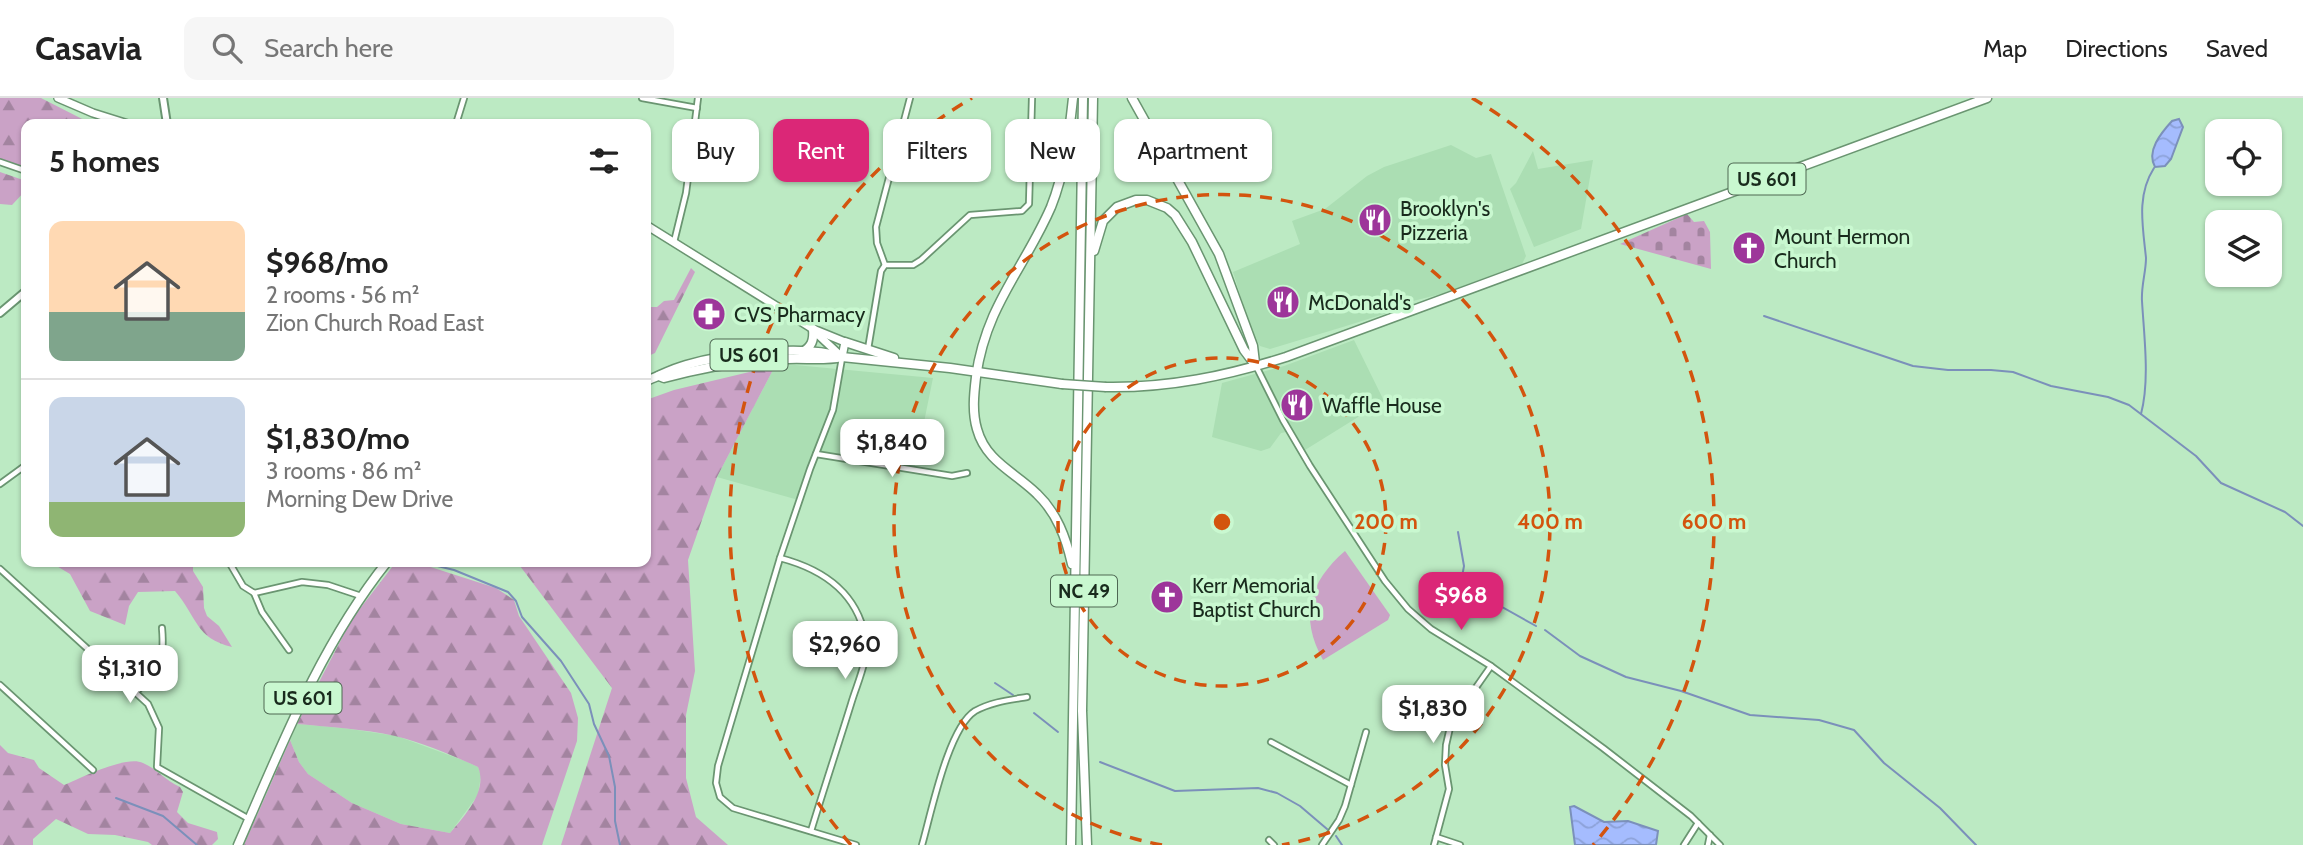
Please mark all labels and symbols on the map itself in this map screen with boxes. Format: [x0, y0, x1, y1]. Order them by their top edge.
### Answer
road number: US 601 [1728, 164, 1806, 194]
place label: Brooklyn's Pizzeria [1400, 196, 1490, 245]
restaurant icon: Brooklyn's Pizzeria [1356, 201, 1394, 239]
place label: Mount Hermon Church [1774, 224, 1910, 273]
church icon: Mount Hermon Church [1730, 229, 1768, 267]
restaurant icon: McDonald's [1264, 283, 1302, 321]
place label: McDonald's [1308, 290, 1412, 315]
pharmacy icon: CVS Pharmacy [690, 295, 728, 333]
place label: CVS Pharmacy [734, 302, 866, 327]
road number: US 601 [710, 340, 788, 370]
restaurant icon: Waffle House [1278, 386, 1316, 424]
place label: Waffle House [1322, 393, 1442, 418]
pin: $1,840 [835, 420, 949, 479]
text: 200 m [1354, 509, 1418, 534]
text: 400 m [1517, 509, 1583, 534]
text: 600 m [1682, 509, 1746, 534]
centre of rings [1210, 510, 1234, 534]
place label: Kerr Memorial Baptist Church [1192, 573, 1321, 622]
pin: $968 [1420, 573, 1502, 632]
road number: NC 49 [1051, 576, 1117, 606]
church icon: Kerr Memorial Baptist Church [1148, 578, 1186, 616]
pin: $2,960 [788, 622, 902, 681]
pin: $1,310 [73, 646, 187, 705]
road number: US 601 [264, 682, 342, 713]
pin: $1,830 [1376, 686, 1490, 745]

